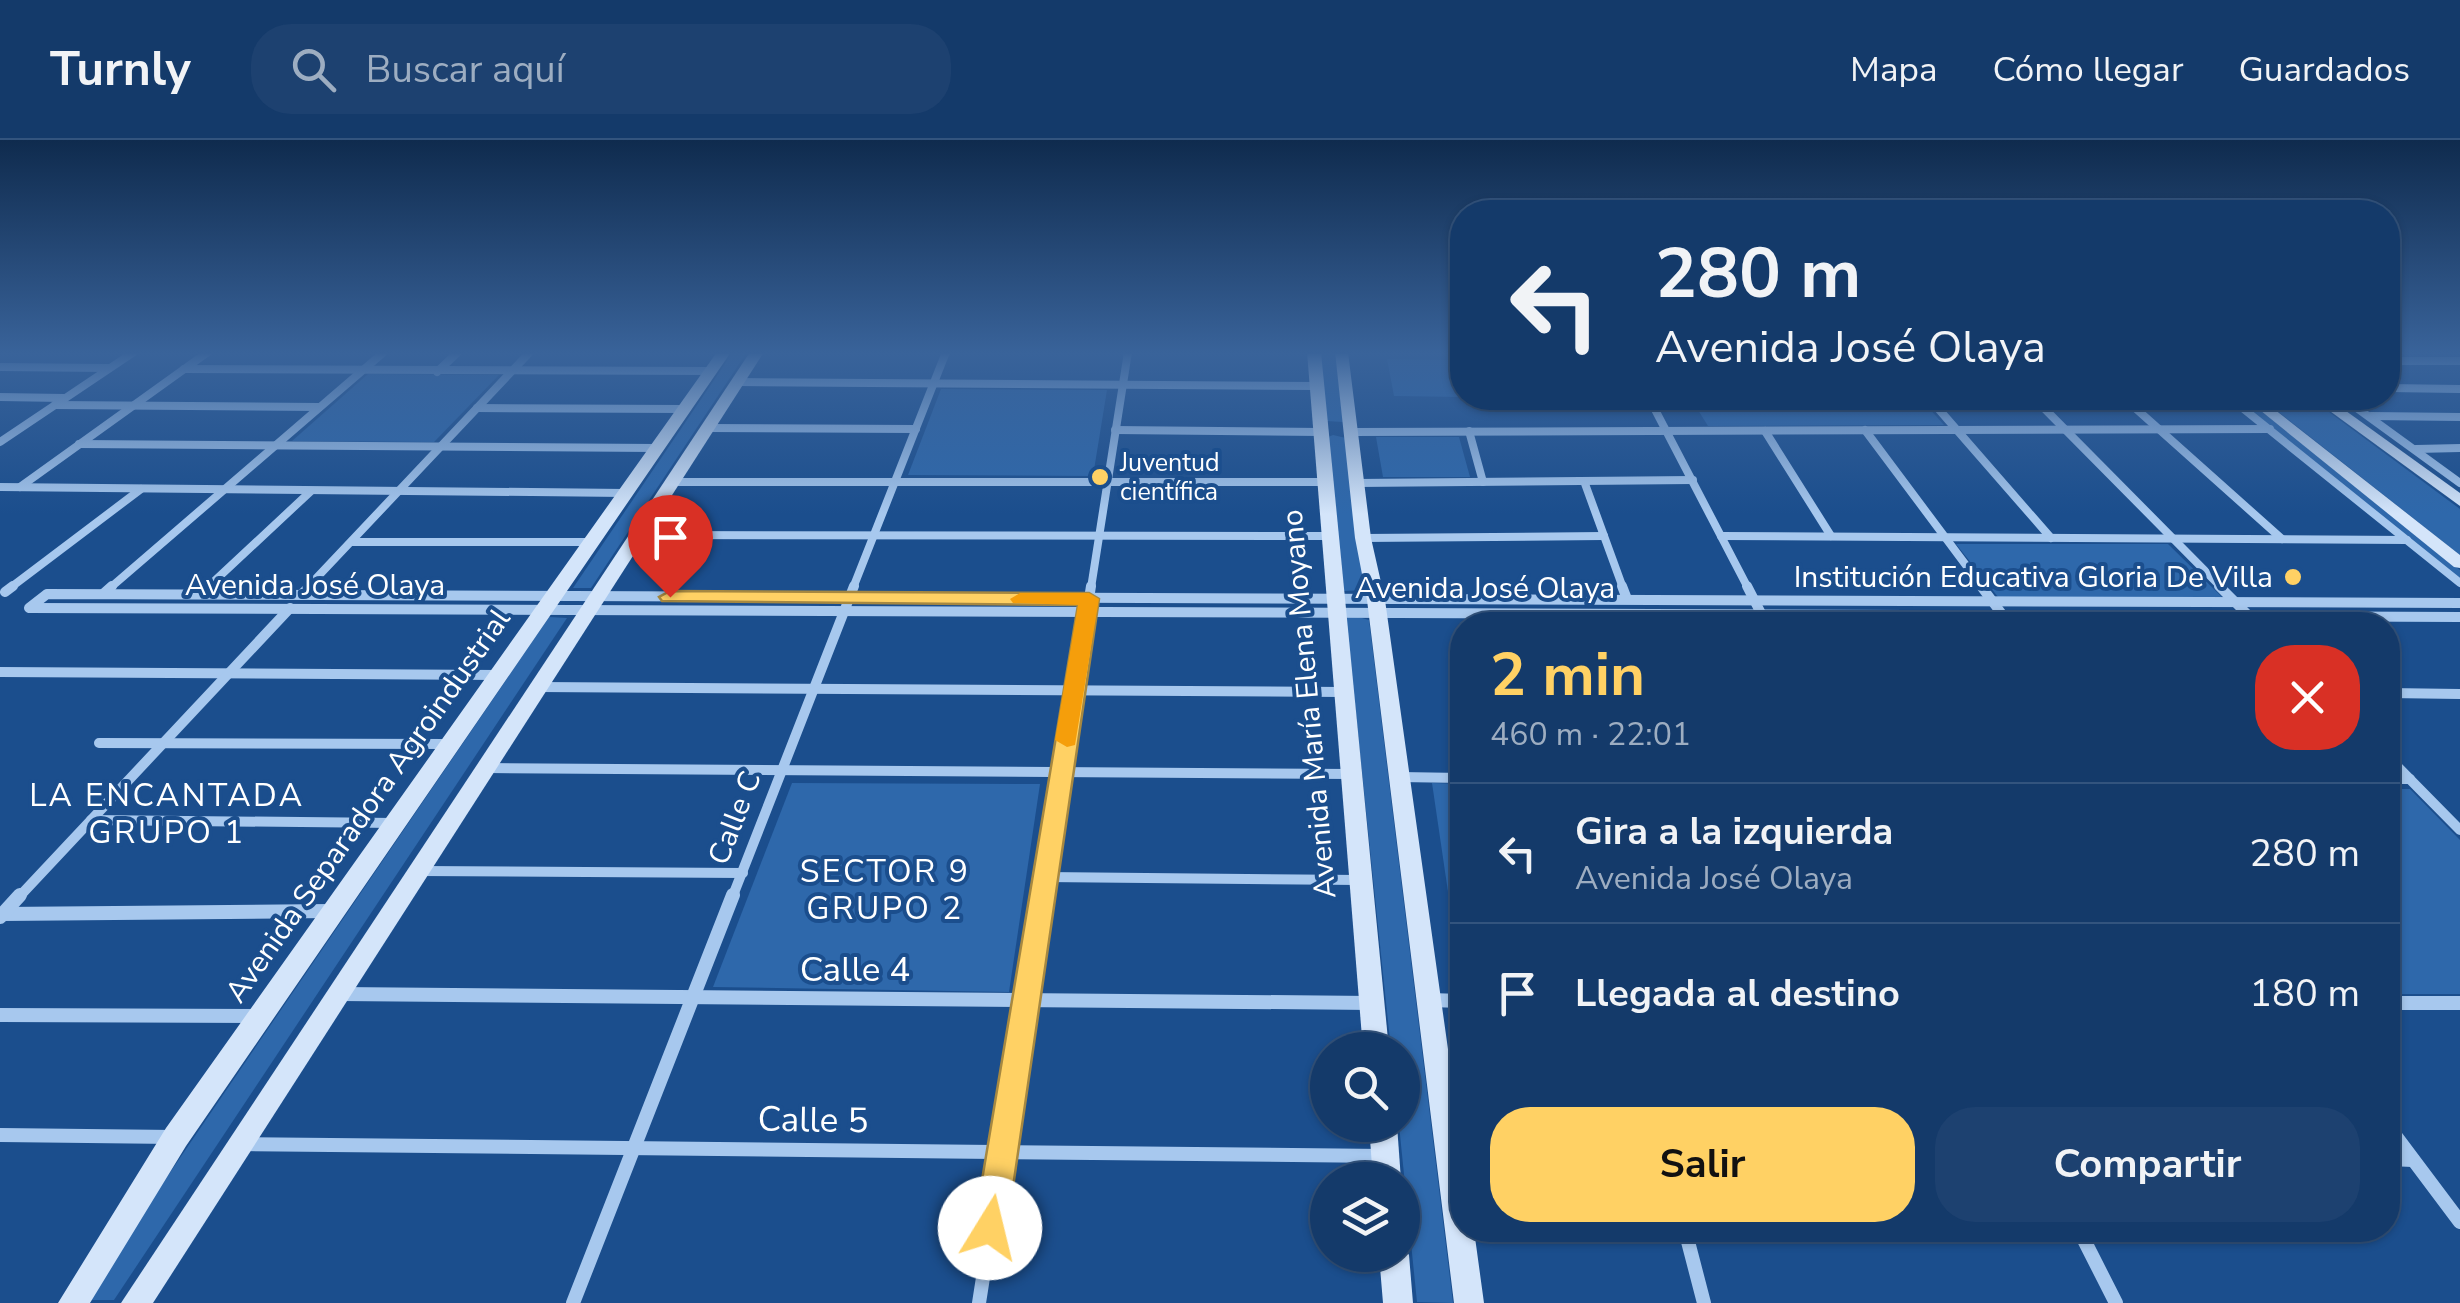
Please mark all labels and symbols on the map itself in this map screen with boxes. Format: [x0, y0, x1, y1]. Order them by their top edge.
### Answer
place label: Juventud científica [1119, 446, 1220, 509]
marker: Juventud científica [1089, 466, 1111, 488]
pin [628, 495, 713, 598]
street label: Avenida María Elena Moyano [1272, 508, 1346, 900]
place label: Institución Educativa Gloria De Villa [1794, 557, 2273, 598]
street label: Avenida José Olaya [185, 565, 445, 606]
marker: Institución Educativa Gloria De Villa [2282, 566, 2304, 588]
street label: Avenida José Olaya [1355, 568, 1615, 609]
street label: Avenida Separadora Agroindustrial [216, 601, 520, 1011]
street label: Calle C [698, 765, 772, 871]
district label: LA ENCANTADA GRUPO 1 [29, 774, 305, 854]
district label: SECTOR 9 GRUPO 2 [800, 850, 970, 930]
street label: Calle 4 [800, 946, 910, 993]
street label: Calle 5 [757, 1096, 869, 1144]
position arrow [938, 1176, 1042, 1280]

